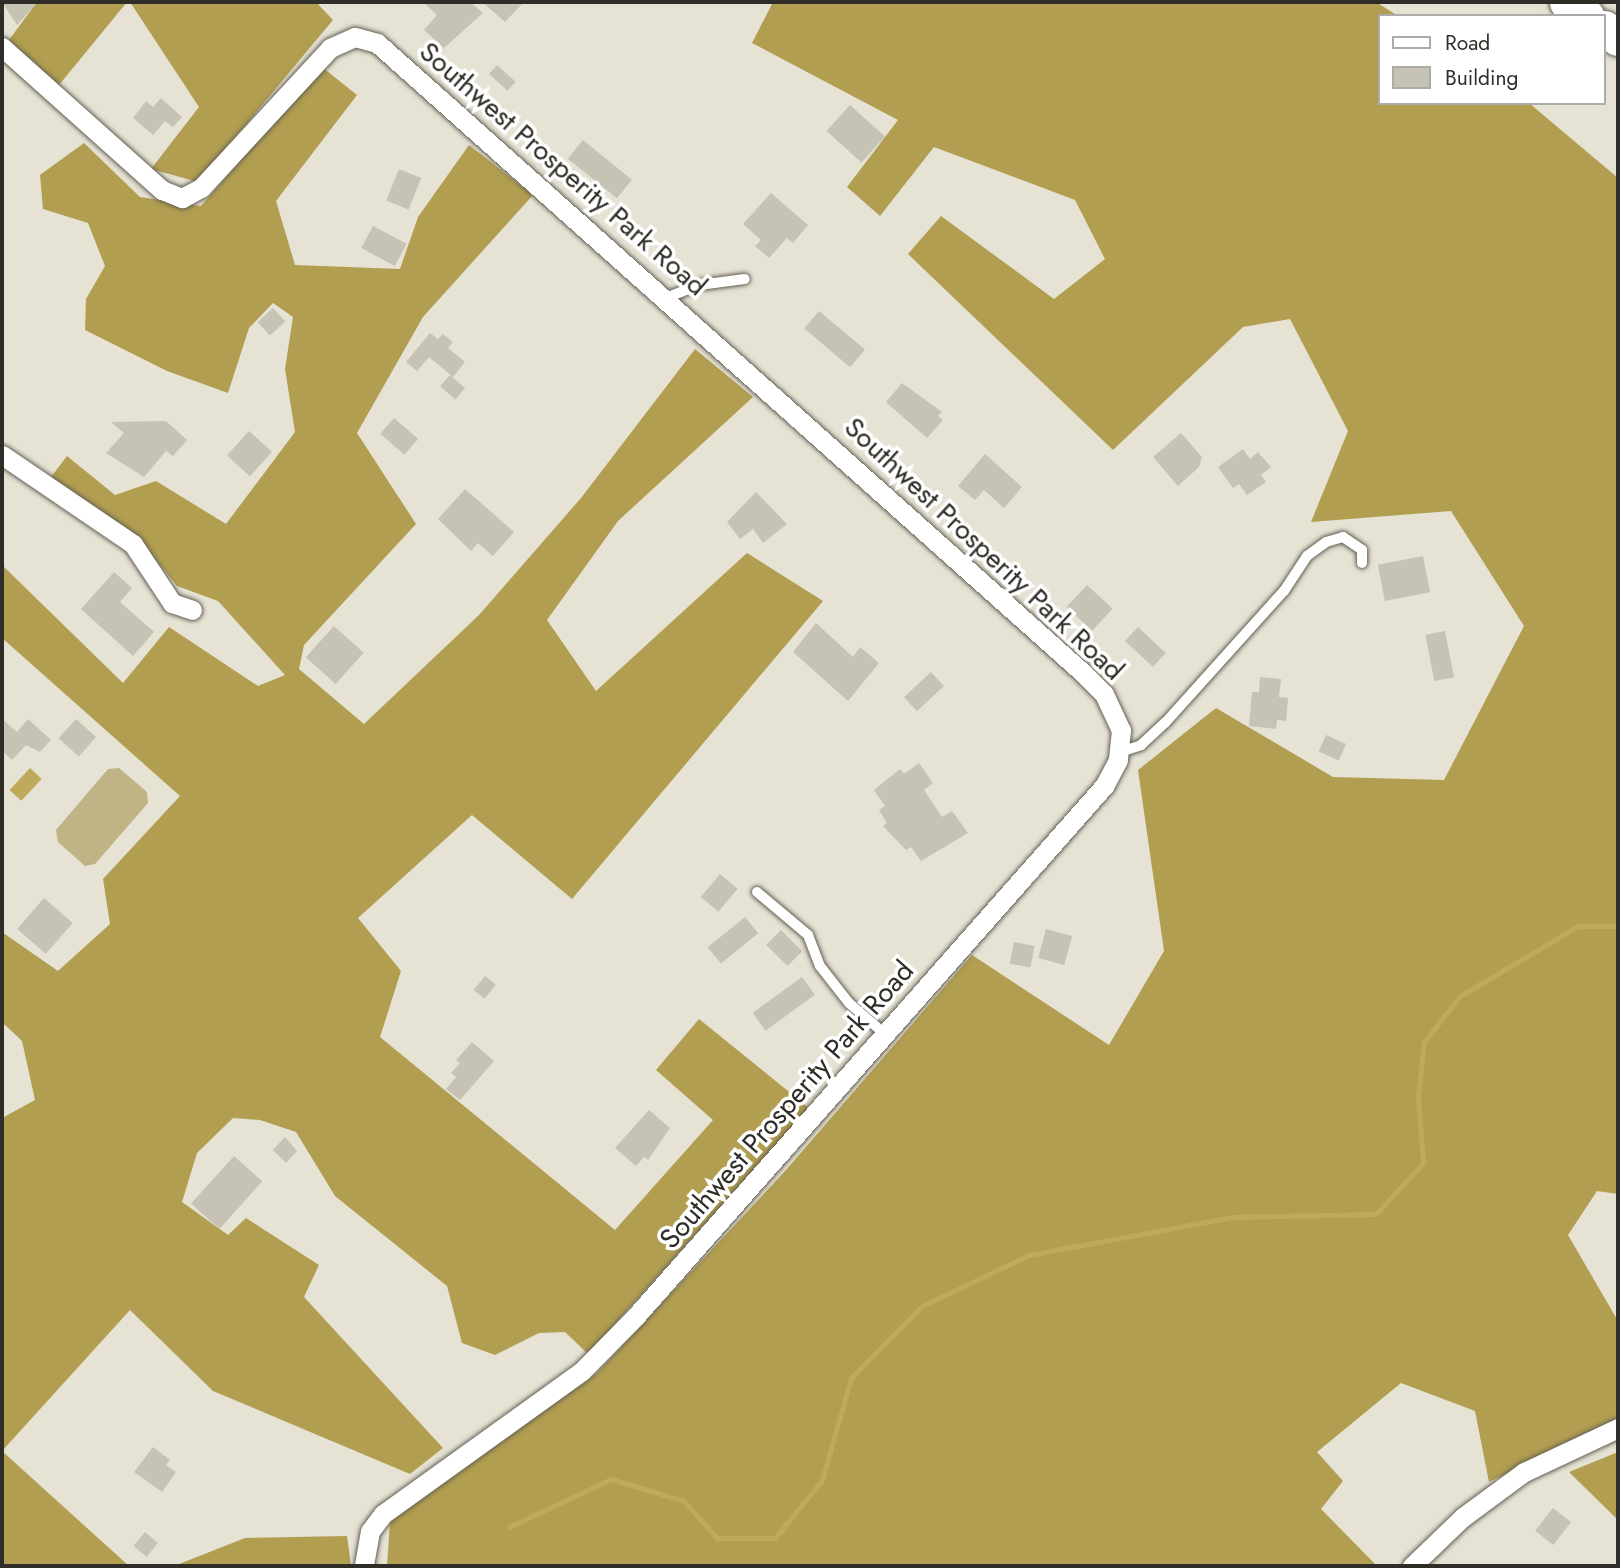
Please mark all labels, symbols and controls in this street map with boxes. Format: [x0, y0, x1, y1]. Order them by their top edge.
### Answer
legend [1378, 14, 1606, 105]
text: Road [1445, 28, 1490, 58]
street label: Southwest Prosperity Park Road [412, 35, 714, 303]
text: Building [1445, 63, 1518, 93]
street label: Southwest Prosperity Park Road [837, 411, 1131, 687]
street label: Southwest Prosperity Park Road [653, 954, 921, 1256]

